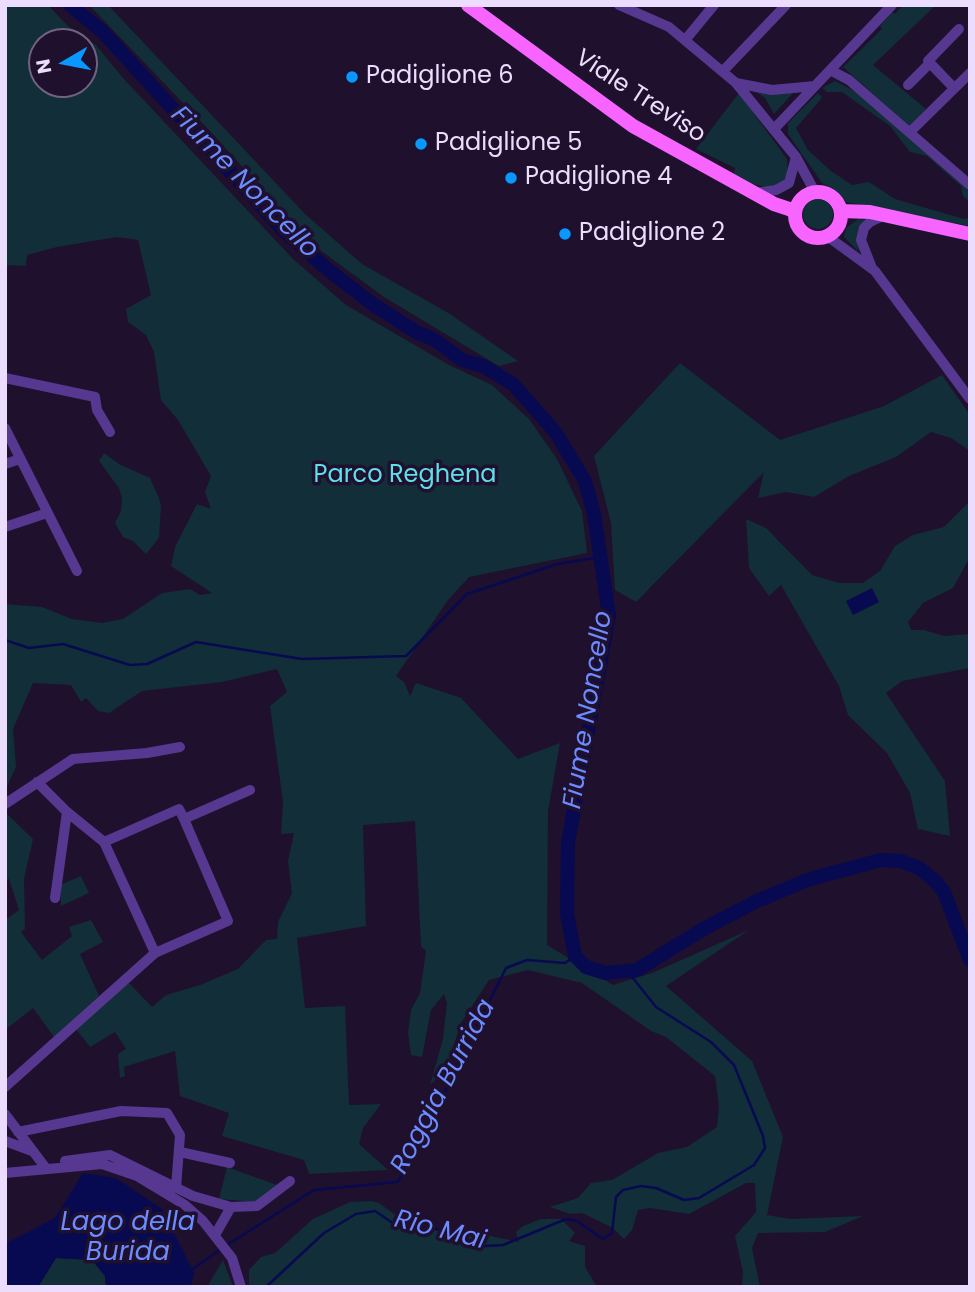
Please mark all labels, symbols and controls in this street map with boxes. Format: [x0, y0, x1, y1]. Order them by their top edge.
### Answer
north arrow [28, 28, 98, 98]
street label: Viale Treviso [569, 44, 711, 150]
text: N [29, 57, 58, 76]
place label: Padiglione 6 [366, 63, 514, 91]
marker: Padiglione 6 [344, 69, 360, 85]
water label: Fiume Noncello [163, 100, 325, 266]
place label: Padiglione 5 [435, 130, 582, 158]
marker: Padiglione 5 [413, 136, 429, 152]
place label: Padiglione 4 [525, 164, 672, 192]
marker: Padiglione 4 [503, 170, 519, 186]
place label: Padiglione 2 [579, 220, 725, 248]
marker: Padiglione 2 [557, 226, 573, 242]
park label: Parco Reghena [314, 462, 496, 490]
water label: Fiume Noncello [558, 609, 620, 811]
water label: Roggia Burrida [385, 995, 503, 1179]
water label: Rio Mai [391, 1205, 489, 1257]
water label: Lago della Burida [61, 1207, 195, 1268]

